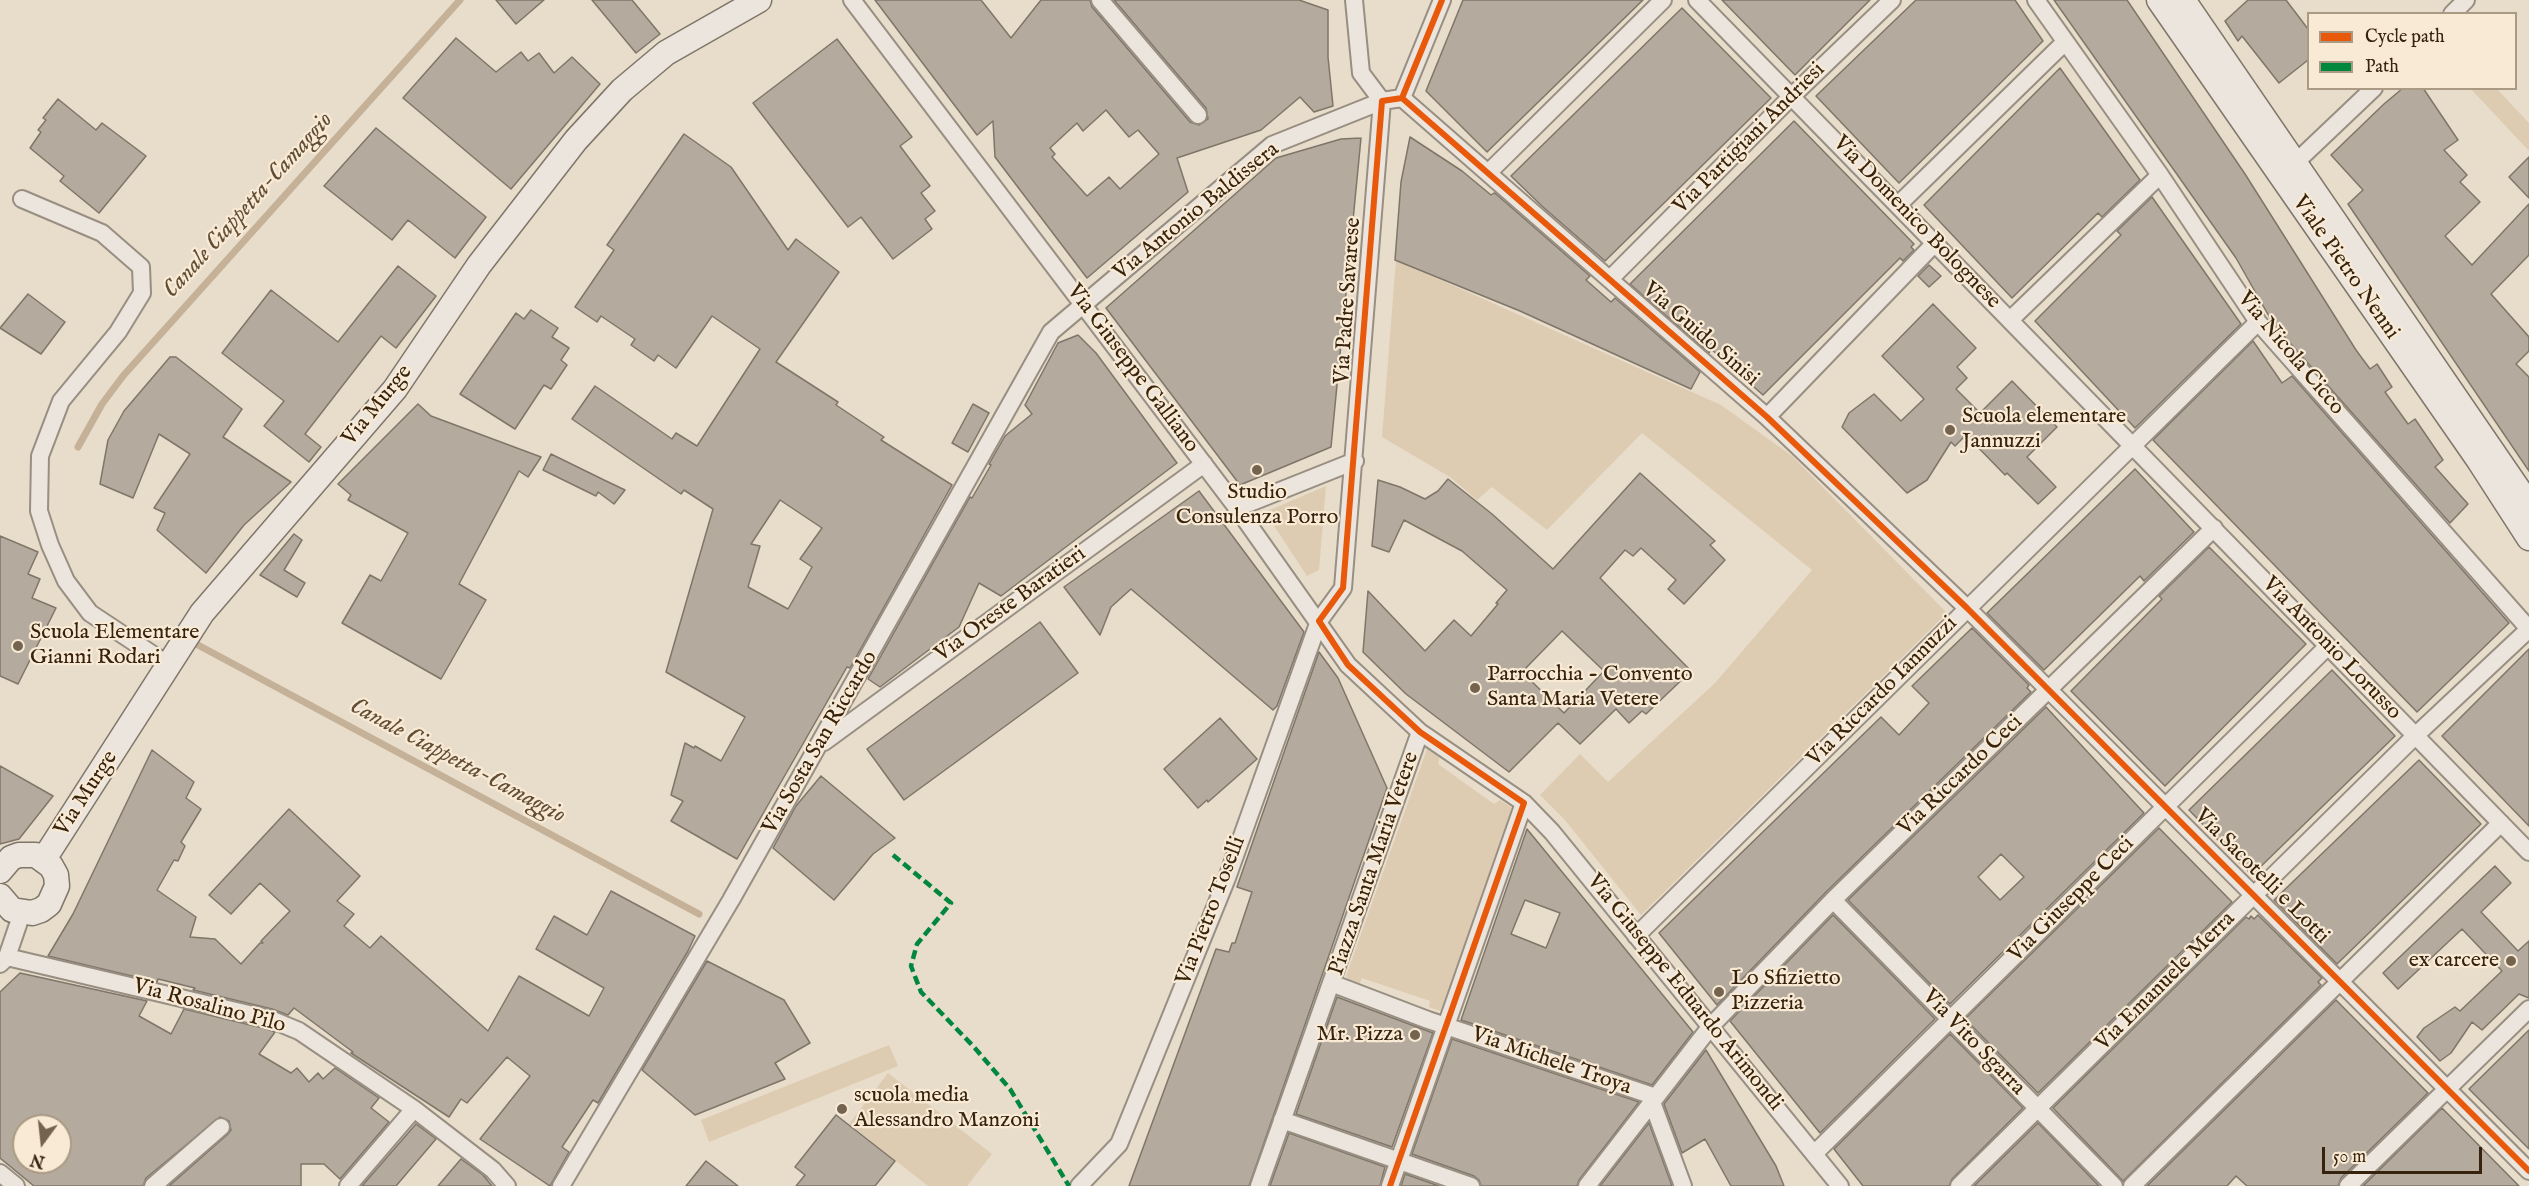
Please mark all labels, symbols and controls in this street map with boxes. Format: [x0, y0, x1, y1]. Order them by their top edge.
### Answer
legend [2307, 12, 2517, 90]
text: Cycle path [2365, 26, 2445, 49]
text: Path [2365, 56, 2399, 79]
street label: Via Partigiani Andriesi [1669, 58, 1831, 220]
water label: Canale Ciappetta-Camaggio [158, 107, 340, 305]
street label: Via Domenico Bolognese [1826, 131, 2006, 315]
street label: Via Antonio Baldissera [1109, 137, 1285, 287]
street label: Viale Pietro Nenni [2286, 191, 2404, 345]
street label: Via Padre Savarese [1330, 217, 1368, 385]
street label: Via Guido Sinisi [1636, 277, 1764, 393]
street label: Via Giuseppe Galliano [1060, 280, 1204, 458]
street label: Via Nicola Cicco [2231, 287, 2349, 421]
street label: Via Murge [337, 360, 419, 452]
place label: Scuola elementare Jannuzzi [1962, 404, 2126, 456]
marker: Scuola elementare Jannuzzi [1943, 423, 1957, 437]
marker: Studio Consulenza Porro [1250, 463, 1264, 477]
place label: Studio Consulenza Porro [1176, 480, 1338, 532]
street label: Via Oreste Baratieri [930, 541, 1092, 669]
street label: Via Antonio Lorusso [2256, 572, 2406, 726]
street label: Via Riccardo Iannuzzi [1802, 611, 1964, 773]
place label: Scuola Elementare Gianni Rodari [30, 620, 199, 672]
marker: Scuola Elementare Gianni Rodari [11, 639, 25, 653]
street label: Via Sosta San Riccardo [758, 647, 884, 839]
place label: Parrocchia - Convento Santa Maria Vetere [1487, 662, 1693, 714]
marker: Parrocchia - Convento Santa Maria Vetere [1468, 681, 1482, 695]
water label: Canale Ciappetta-Camaggio [344, 693, 570, 831]
street label: Via Riccardo Ceci [1893, 710, 2029, 842]
street label: Via Murge [50, 746, 124, 842]
street label: Piazza Santa Maria Vetere [1324, 749, 1426, 979]
street label: Via Sacotelli e Lotti [2188, 804, 2334, 950]
street label: Via Giuseppe Ceci [2004, 832, 2140, 968]
street label: Via Pietro Toselli [1172, 833, 1252, 989]
street label: Via Giuseppe Eduardo Arimondi [1580, 869, 1788, 1117]
street label: Via Emanuele Merra [2091, 907, 2241, 1057]
place label: ex carcere [2409, 948, 2499, 974]
marker: ex carcere [2504, 954, 2518, 968]
place label: Lo Sfizietto Pizzeria [1731, 966, 1841, 1017]
street label: Via Rosalino Pilo [130, 974, 288, 1040]
street label: Via Vito Sgarra [1916, 984, 2030, 1102]
marker: Lo Sfizietto Pizzeria [1712, 985, 1726, 999]
place label: Mr. Pizza [1316, 1022, 1403, 1048]
street label: Via Michele Troya [1468, 1022, 1634, 1102]
marker: Mr. Pizza [1408, 1028, 1422, 1042]
place label: scuola media Alessandro Manzoni [854, 1083, 1040, 1134]
marker: scuola media Alessandro Manzoni [835, 1102, 849, 1116]
north arrow [12, 1114, 72, 1174]
scale bar [2325, 1135, 2486, 1173]
text: 50 m [2333, 1146, 2366, 1169]
text: N [29, 1148, 47, 1171]

